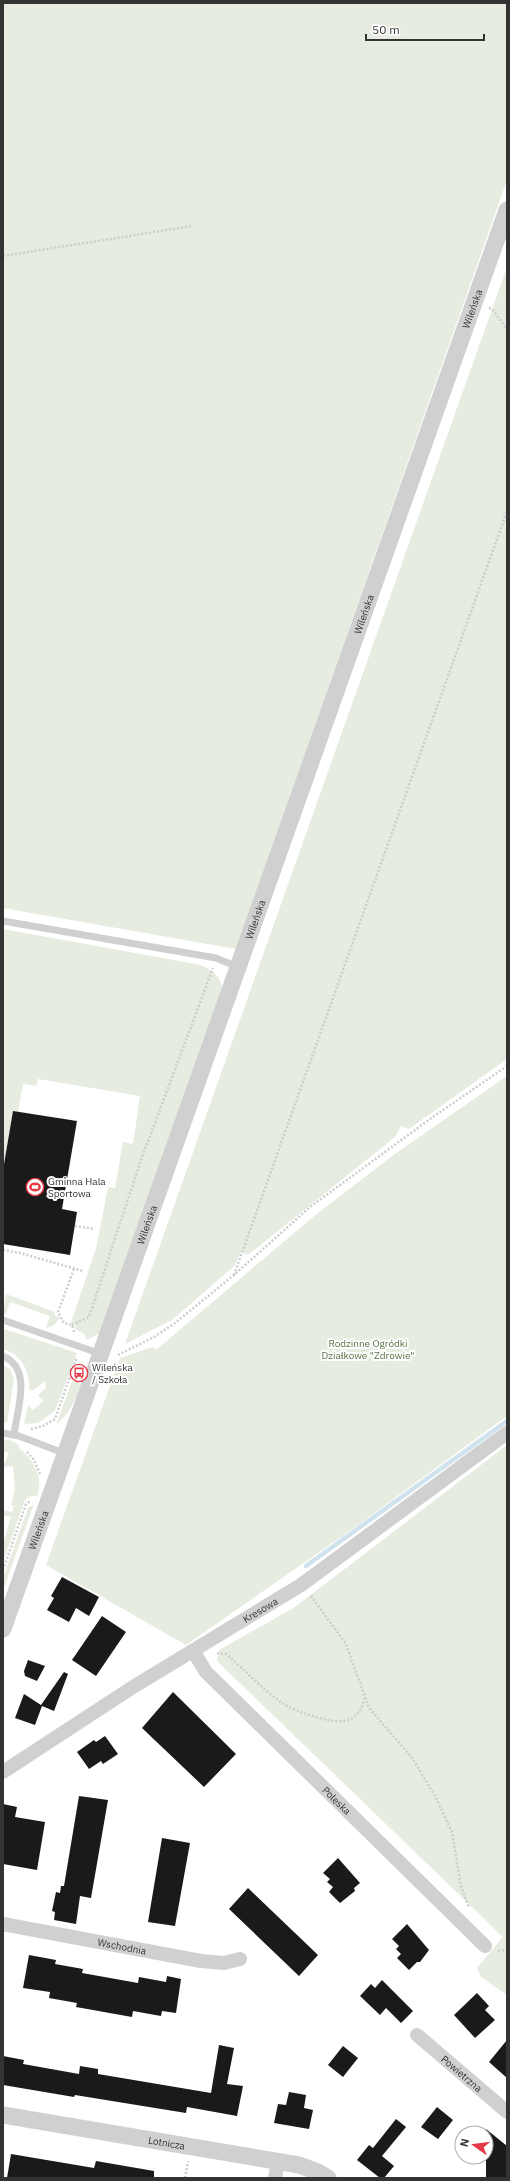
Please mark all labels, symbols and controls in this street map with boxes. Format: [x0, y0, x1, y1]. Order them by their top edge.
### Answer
scale bar [366, 16, 484, 42]
text: 50 m [372, 22, 400, 37]
street label: Wileńska [459, 287, 485, 330]
street label: Wileńska [351, 592, 377, 636]
street label: Wileńska [242, 897, 268, 941]
place label: Gminna Hala Sportowa [48, 1175, 106, 1200]
sports icon: Gminna Hala Sportowa [25, 1177, 45, 1197]
street label: Wileńska [134, 1203, 160, 1246]
park label: Rodzinne Ogródki Działkowe "Zdrowie" [322, 1337, 414, 1362]
place label: Wileńska / Szkoła [92, 1361, 133, 1386]
bus stop icon: Wileńska / Szkoła [69, 1363, 89, 1383]
street label: Wileńska [25, 1508, 51, 1551]
street label: Kresowa [240, 1594, 281, 1625]
street label: Poleska [320, 1783, 354, 1818]
street label: Wschodnia [96, 1935, 148, 1957]
street label: Powietrzna [439, 2052, 486, 2095]
north arrow [454, 2125, 494, 2165]
street label: Lotnicza [147, 2133, 187, 2152]
text: N [457, 2137, 472, 2148]

